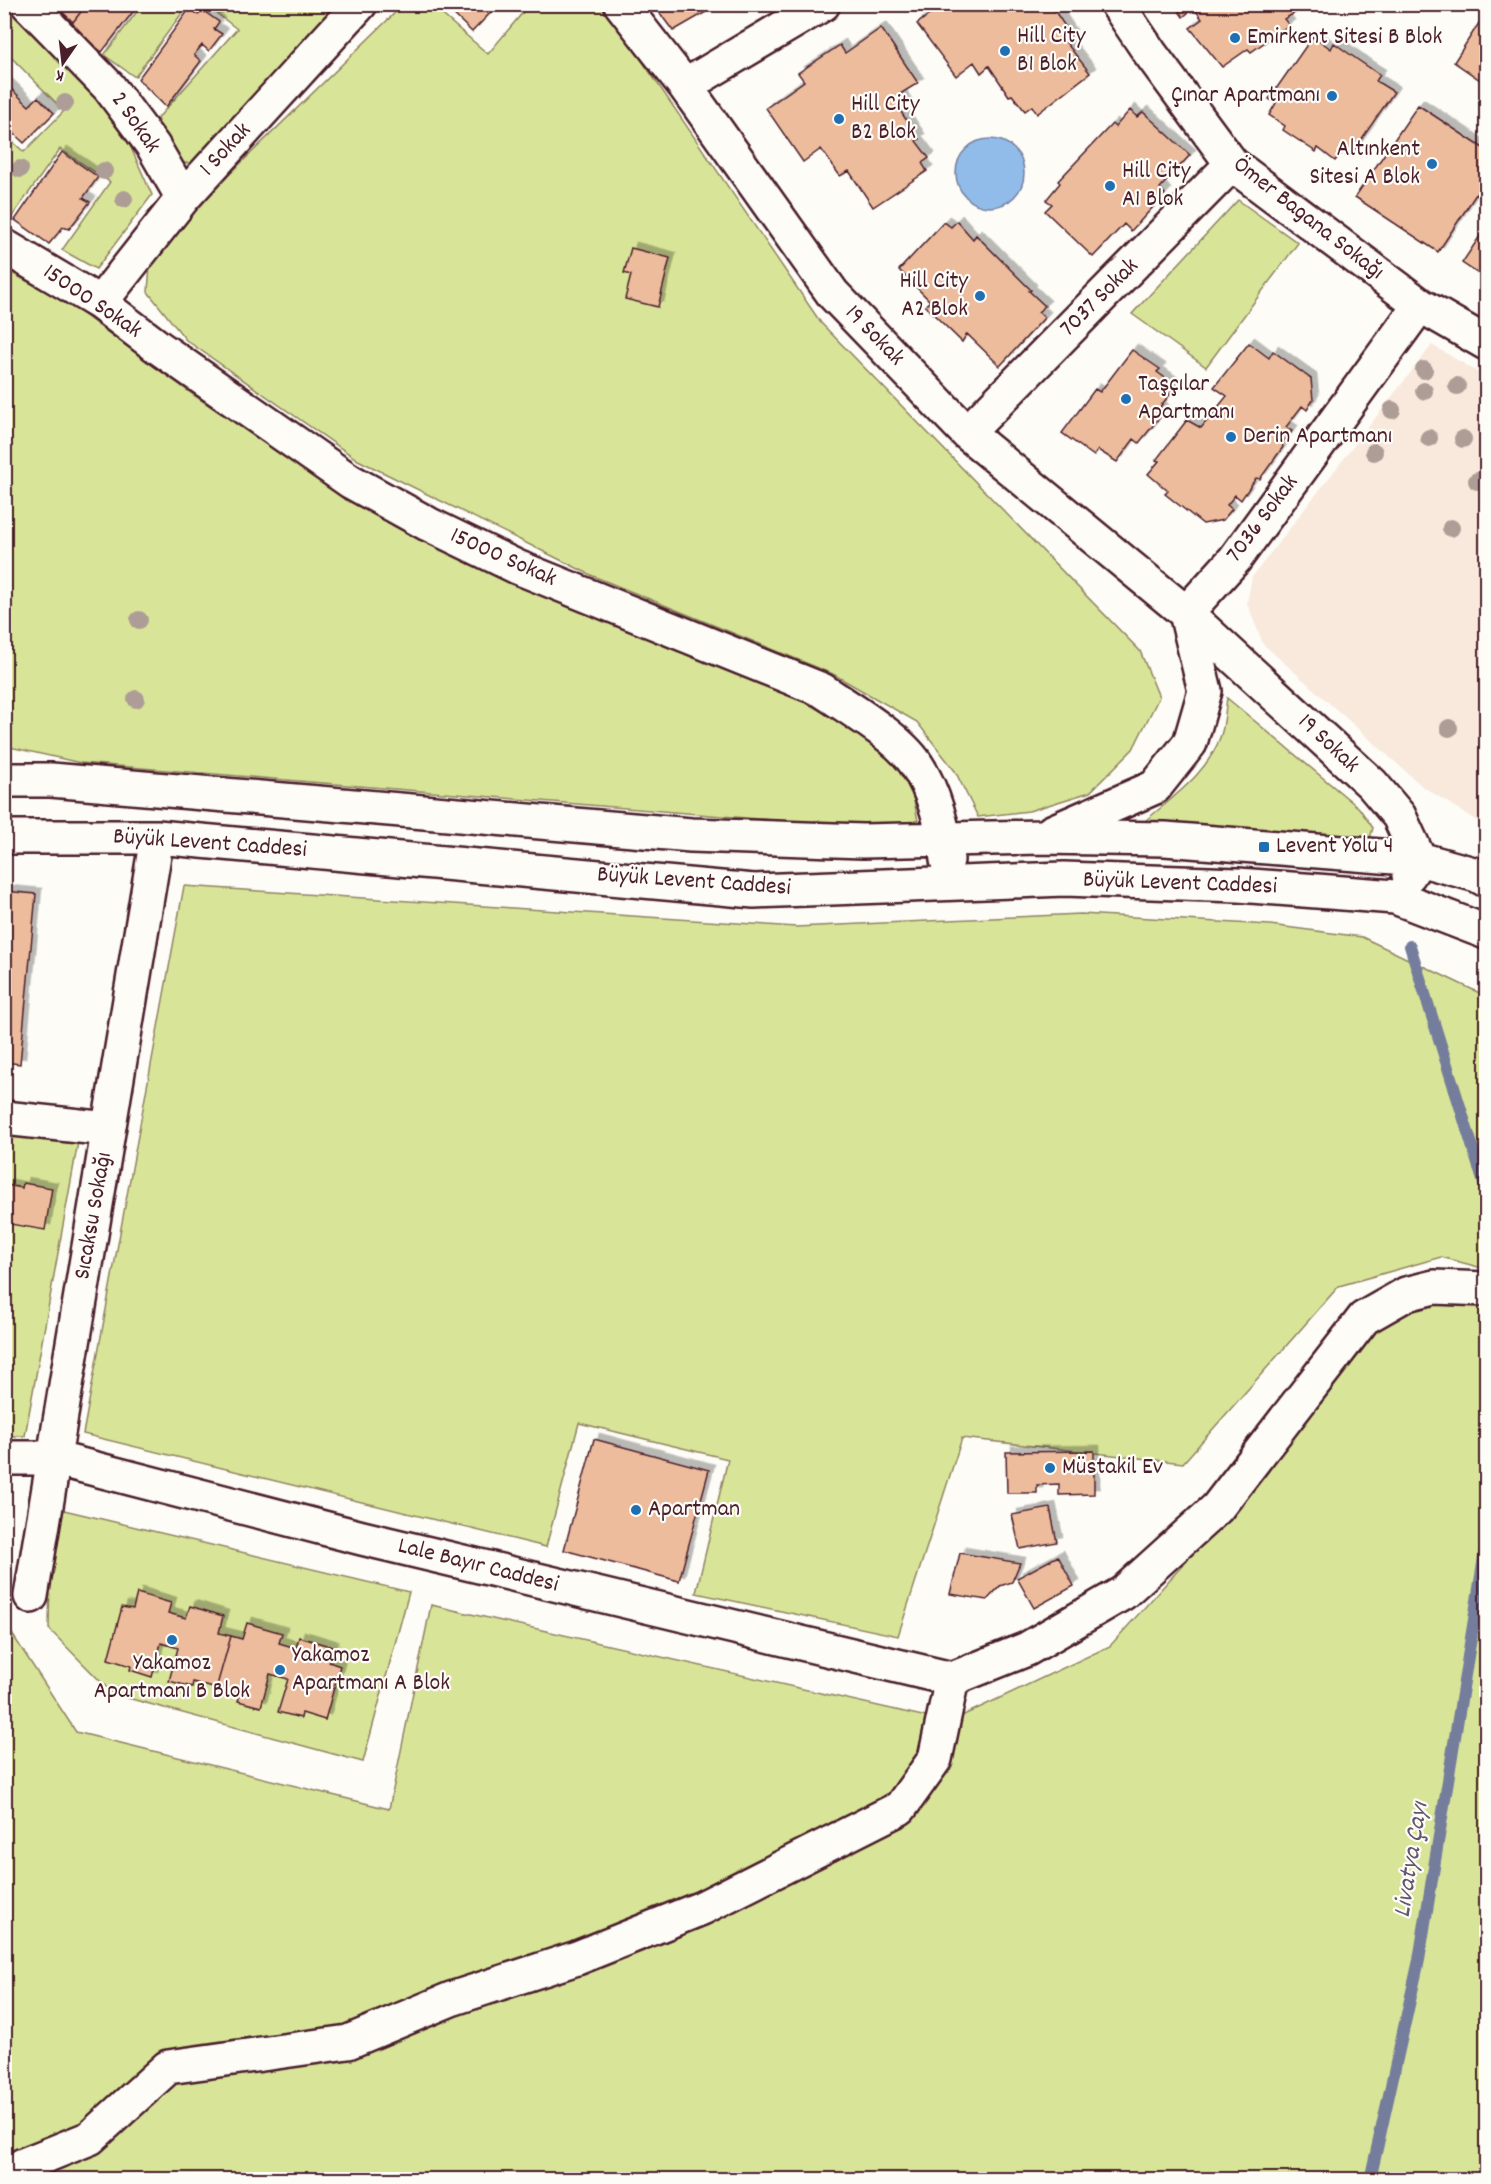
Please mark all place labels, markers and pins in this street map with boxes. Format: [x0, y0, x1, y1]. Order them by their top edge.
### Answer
place label: Hill City B1 Blok [1017, 20, 1087, 82]
place label: Emirkent Sitesi B Blok [1247, 21, 1442, 55]
marker: Emirkent Sitesi B Blok [1228, 31, 1242, 45]
marker: Hill City B1 Blok [998, 44, 1012, 58]
place label: Çınar Apartmanı [1171, 79, 1320, 113]
place label: Hill City B2 Blok [851, 88, 921, 150]
marker: Çınar Apartmanı [1325, 89, 1339, 103]
marker: Hill City B2 Blok [832, 112, 846, 126]
place label: Altınkent Sitesi A Blok [1309, 133, 1420, 195]
place label: Hill City A1 Blok [1122, 155, 1192, 217]
marker: Altınkent Sitesi A Blok [1425, 157, 1439, 171]
marker: Hill City A1 Blok [1103, 179, 1117, 193]
place label: Hill City A2 Blok [900, 265, 969, 327]
marker: Hill City A2 Blok [973, 289, 987, 303]
place label: Taşçılar Apartmanı [1138, 368, 1234, 430]
marker: Taşçılar Apartmanı [1119, 392, 1133, 406]
place label: Derin Apartmanı [1243, 420, 1392, 454]
marker: Derin Apartmanı [1224, 430, 1238, 444]
place label: Levent Yolu 4 [1276, 830, 1393, 864]
marker: Levent Yolu 4 [1257, 840, 1271, 854]
place label: Müstakil Ev [1062, 1451, 1163, 1485]
marker: Müstakil Ev [1043, 1461, 1057, 1475]
place label: Apartman [648, 1493, 740, 1527]
marker: Apartman [629, 1503, 643, 1517]
marker: Yakamoz Apartmanı B Blok [165, 1633, 179, 1647]
place label: Yakamoz Apartmanı A Blok [292, 1639, 450, 1701]
place label: Yakamoz Apartmanı B Blok [94, 1647, 250, 1709]
marker: Yakamoz Apartmanı A Blok [273, 1663, 287, 1677]

